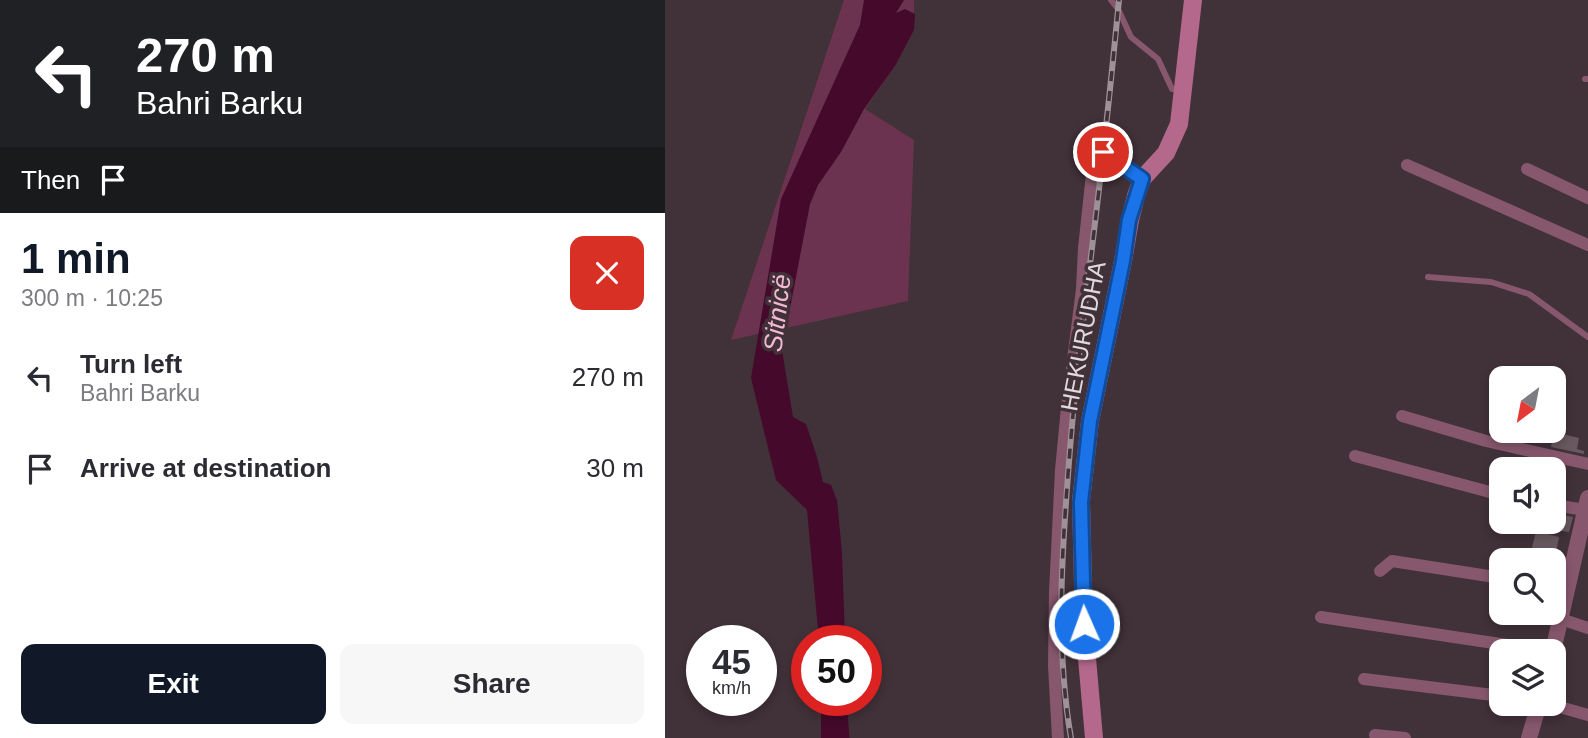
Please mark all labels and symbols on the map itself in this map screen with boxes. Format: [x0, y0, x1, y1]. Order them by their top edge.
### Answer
pin [1073, 122, 1133, 182]
street label: HEKURUDHA [1055, 259, 1111, 413]
water label: Sitnicë [757, 272, 797, 354]
north arrow [1489, 366, 1566, 443]
position arrow [1047, 587, 1121, 661]
speed limit sign: 50 [791, 625, 882, 716]

